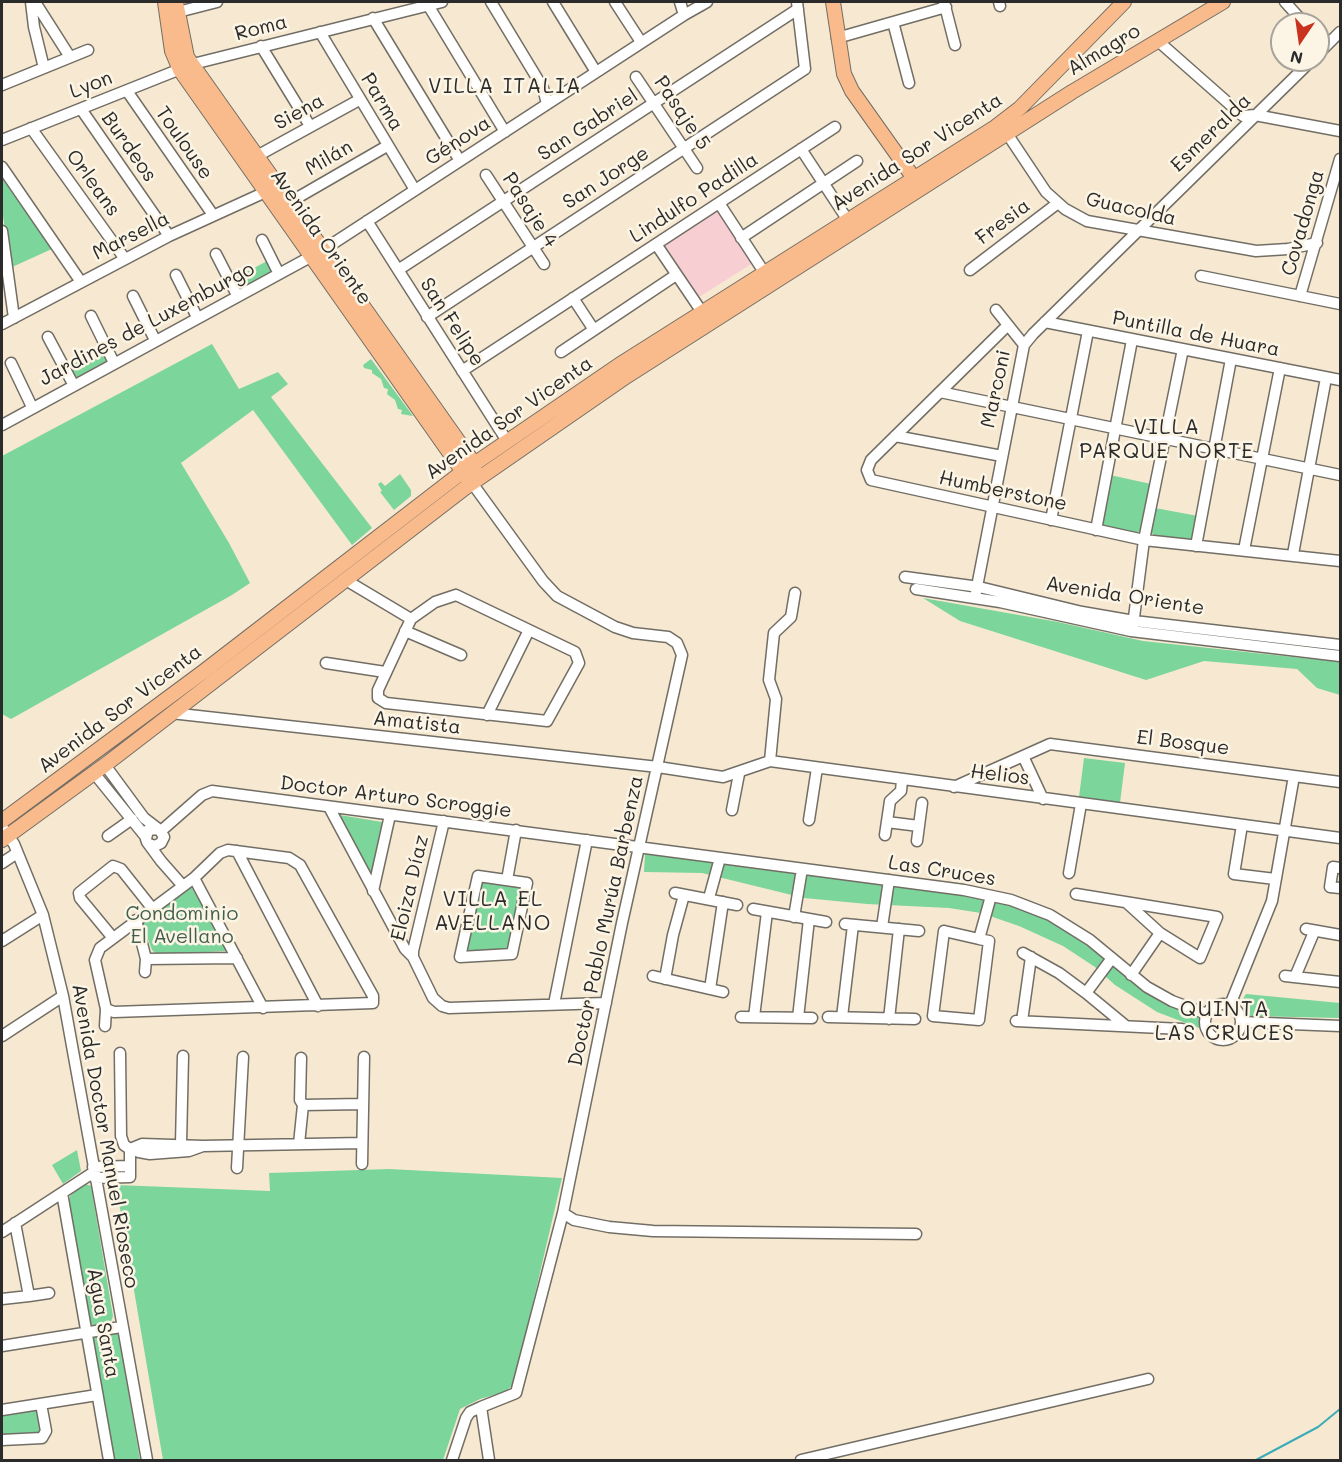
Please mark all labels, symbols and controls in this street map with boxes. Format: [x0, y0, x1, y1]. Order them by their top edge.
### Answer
street label: Roma [232, 10, 290, 46]
north arrow [1270, 12, 1330, 72]
street label: Almagro [1063, 19, 1145, 81]
text: N [1288, 46, 1305, 70]
street label: Lyon [66, 66, 116, 104]
street label: Parma [355, 69, 409, 135]
street label: Pasaje 5 [649, 71, 715, 155]
district label: VILLA ITALIA [428, 74, 582, 100]
street label: San Gabriel [533, 84, 643, 166]
street label: Avenida Sor Vicenta [827, 88, 1007, 216]
street label: Siena [270, 89, 328, 135]
street label: Esmeralda [1166, 89, 1256, 177]
street label: Toulouse [150, 102, 218, 184]
street label: Burdeos [96, 107, 162, 187]
street label: Génova [421, 111, 495, 171]
street label: Milán [301, 135, 357, 181]
street label: San Jorge [558, 141, 654, 215]
street label: Orleans [61, 145, 125, 221]
street label: Lindulfo Padilla [625, 148, 763, 248]
street label: Avenida Oriente [265, 165, 377, 309]
street label: Covadonga [1276, 167, 1330, 279]
street label: Pasaje 4 [497, 168, 563, 252]
street label: Guacolda [1083, 187, 1179, 231]
street label: Fresia [971, 194, 1035, 250]
street label: Marsella [89, 206, 173, 266]
street label: Jardines de Luxemburgo [35, 257, 259, 391]
street label: San Felipe [415, 273, 489, 371]
street label: Puntilla de Huara [1110, 306, 1282, 362]
street label: Marconi [976, 348, 1016, 430]
street label: Avenida Sor Vicenta [421, 351, 597, 485]
district label: VILLA PARQUE NORTE [1079, 415, 1255, 465]
street label: Humberstone [937, 466, 1069, 516]
street label: Avenida Oriente [1044, 572, 1206, 620]
street label: Avenida Sor Vicenta [33, 640, 207, 778]
street label: Amatista [372, 706, 462, 740]
street label: El Bosque [1135, 725, 1231, 761]
street label: Helios [969, 759, 1031, 791]
street label: Doctor Arturo Scroggie [279, 771, 513, 823]
street label: Doctor Pablo Murúa Barbenza [563, 773, 649, 1069]
street label: Eloiza Díaz [386, 833, 434, 943]
street label: Las Cruces [887, 851, 997, 891]
district label: VILLA EL AVELLANO [434, 887, 552, 937]
park label: Condominio El Avellano [126, 902, 238, 949]
street label: Avenida Doctor Manuel Rioseco [66, 982, 144, 1290]
district label: QUINTA LAS CRUCES [1155, 997, 1295, 1047]
street label: Agua Santa [82, 1266, 124, 1380]

